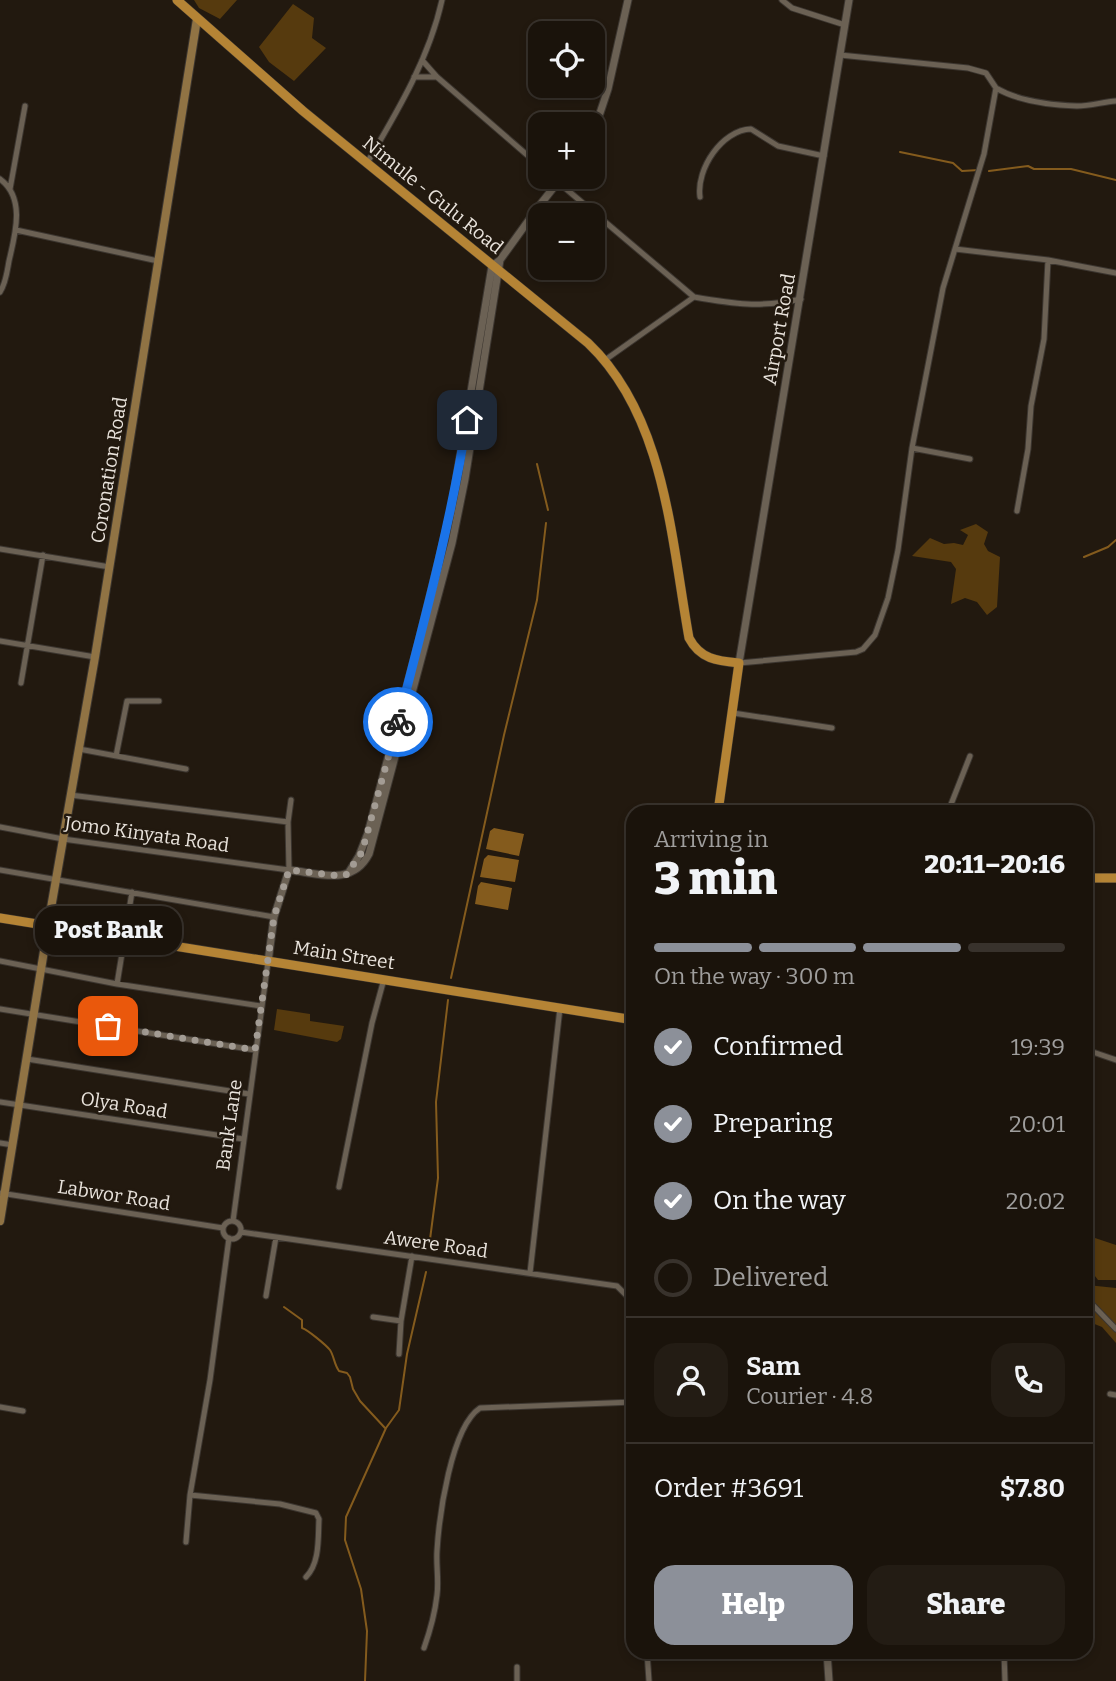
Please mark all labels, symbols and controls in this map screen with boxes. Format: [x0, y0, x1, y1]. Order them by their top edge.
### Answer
map controls [528, 21, 605, 280]
button: locate [528, 21, 605, 98]
button: + [528, 112, 605, 189]
street label: Nimule - Gulu Road [358, 131, 508, 259]
button: − [528, 203, 605, 280]
street label: Airport Road [758, 271, 800, 387]
pin [437, 390, 497, 450]
street label: Coronation Road [86, 395, 132, 545]
icon: home [448, 401, 486, 439]
courier [363, 687, 433, 757]
icon: bike [379, 703, 417, 741]
street label: Jomo Kinyata Road [62, 811, 231, 857]
text: Arriving in [654, 825, 768, 853]
text: 20:11–20:16 [924, 849, 1065, 880]
text: 3 min [654, 851, 777, 906]
callout: Post Bank [34, 907, 182, 956]
text: Post Bank [54, 916, 163, 944]
street label: Main Street [292, 936, 396, 974]
text: On the way · 300 m [654, 962, 855, 990]
pin [78, 996, 138, 1056]
icon: bag [89, 1007, 127, 1045]
icon: check [654, 1028, 692, 1066]
text: Confirmed [713, 1031, 843, 1062]
text: 19:39 [1011, 1033, 1065, 1061]
street label: Bank Lane [211, 1078, 247, 1172]
street label: Olya Road [79, 1087, 169, 1123]
icon: check [654, 1105, 692, 1143]
text: Preparing [713, 1108, 833, 1139]
text: 20:01 [1009, 1110, 1065, 1138]
street label: Labwor Road [56, 1175, 172, 1215]
icon: check [654, 1182, 692, 1220]
text: On the way [713, 1185, 846, 1216]
text: 20:02 [1006, 1187, 1065, 1215]
street label: Awere Road [383, 1225, 489, 1263]
text: Delivered [713, 1262, 828, 1293]
button: person [654, 1343, 728, 1417]
button: phone [991, 1343, 1065, 1417]
text: Sam [746, 1351, 801, 1382]
text: Courier · 4.8 [746, 1382, 873, 1410]
text: Order #3691 [654, 1473, 803, 1504]
text: $7.80 [1000, 1473, 1065, 1504]
button: Help [654, 1565, 853, 1645]
button: Share [867, 1565, 1065, 1645]

